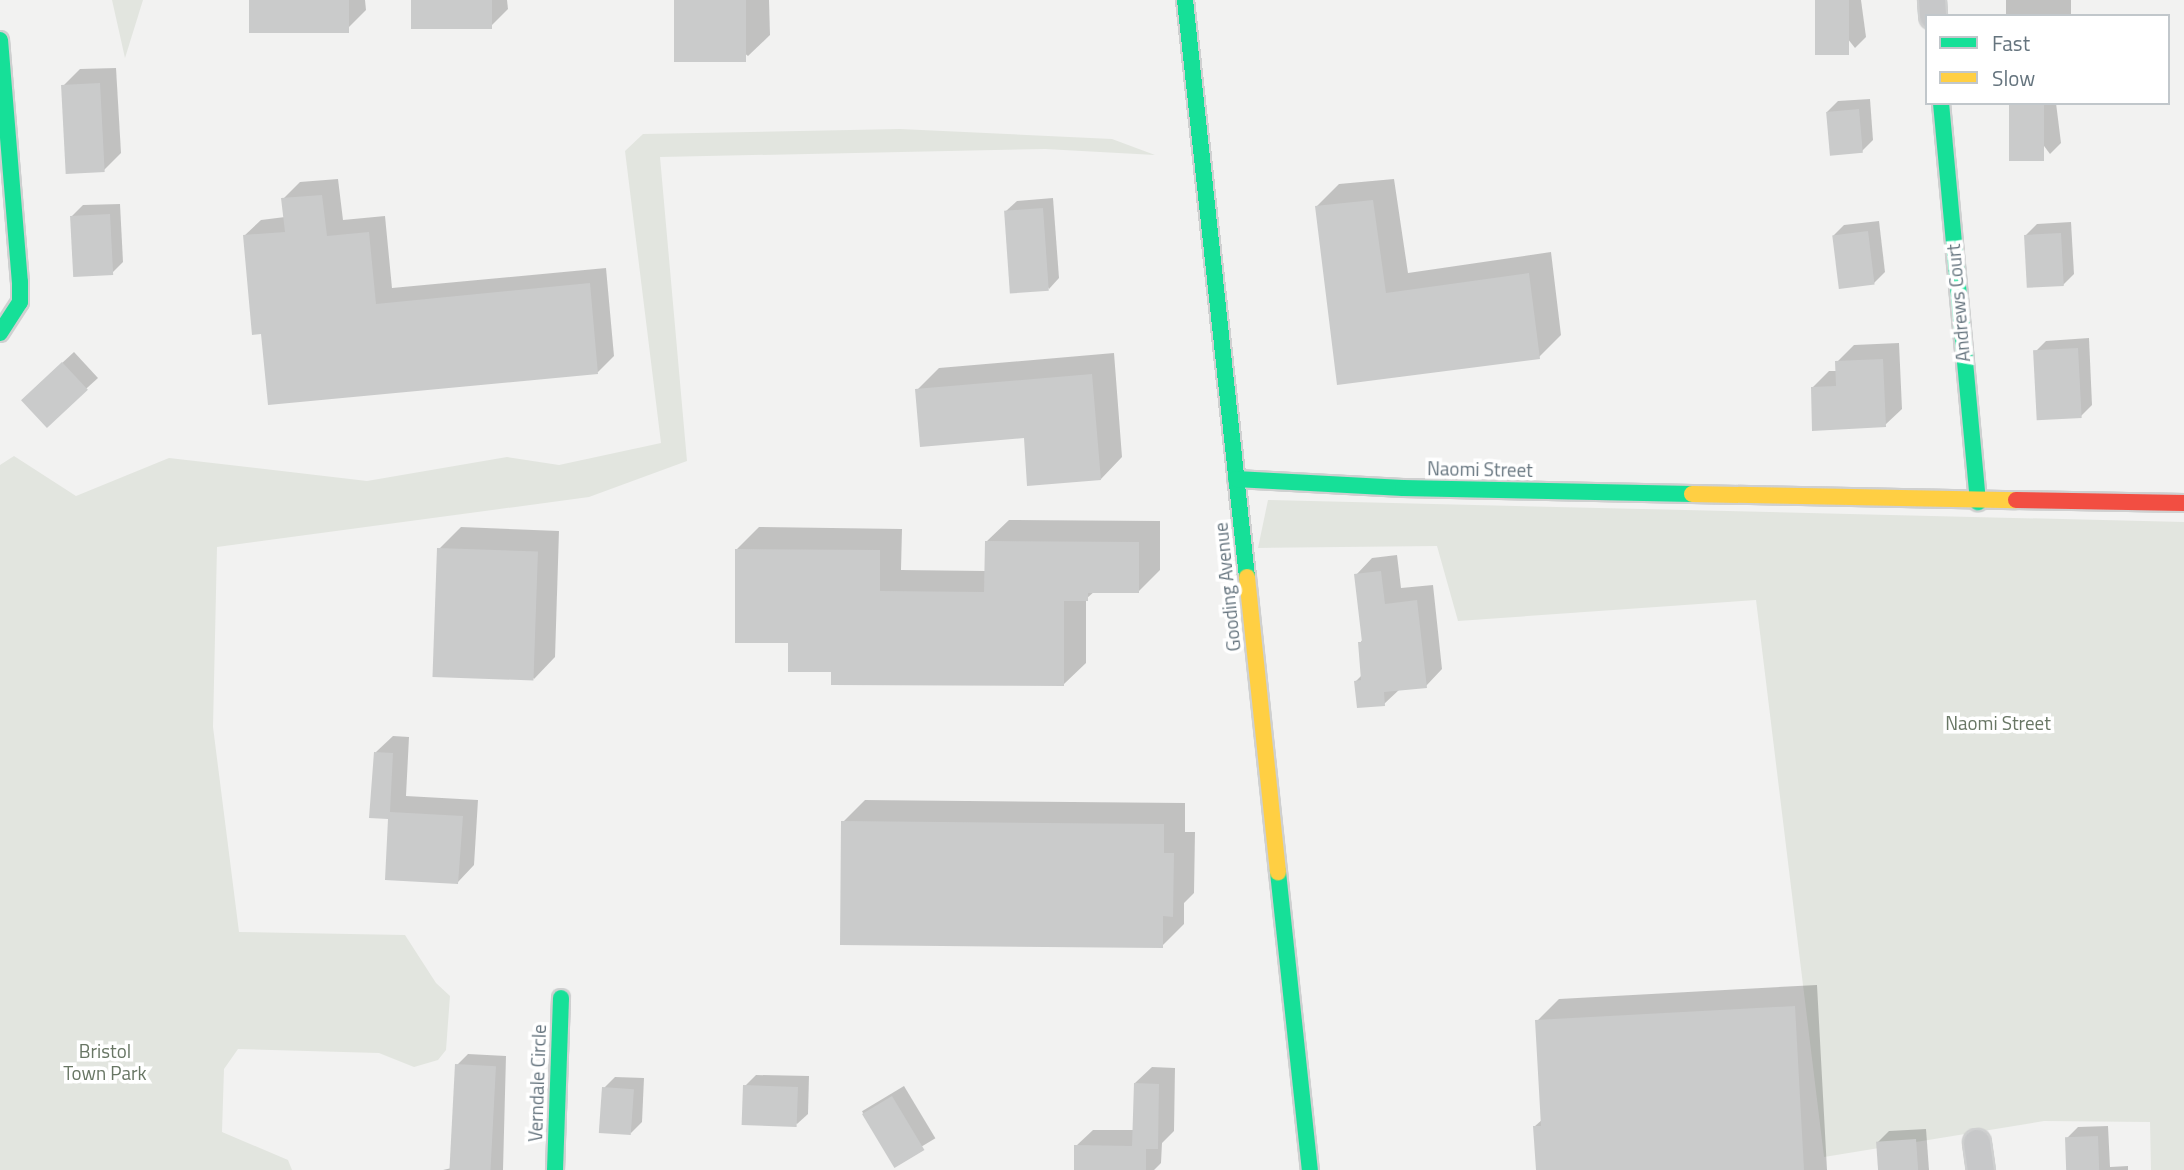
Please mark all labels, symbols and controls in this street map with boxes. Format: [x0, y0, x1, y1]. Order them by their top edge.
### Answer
legend [1925, 14, 2170, 105]
text: Fast [1992, 27, 2030, 59]
text: Slow [1992, 62, 2035, 94]
street label: Andrews Court [1941, 243, 1975, 363]
street label: Naomi Street [1427, 457, 1533, 481]
street label: Gooding Avenue [1209, 521, 1245, 653]
park label: Naomi Street [1945, 712, 2051, 734]
street label: Verndale Circle [524, 1024, 550, 1142]
park label: Bristol Town Park [63, 1040, 147, 1084]

